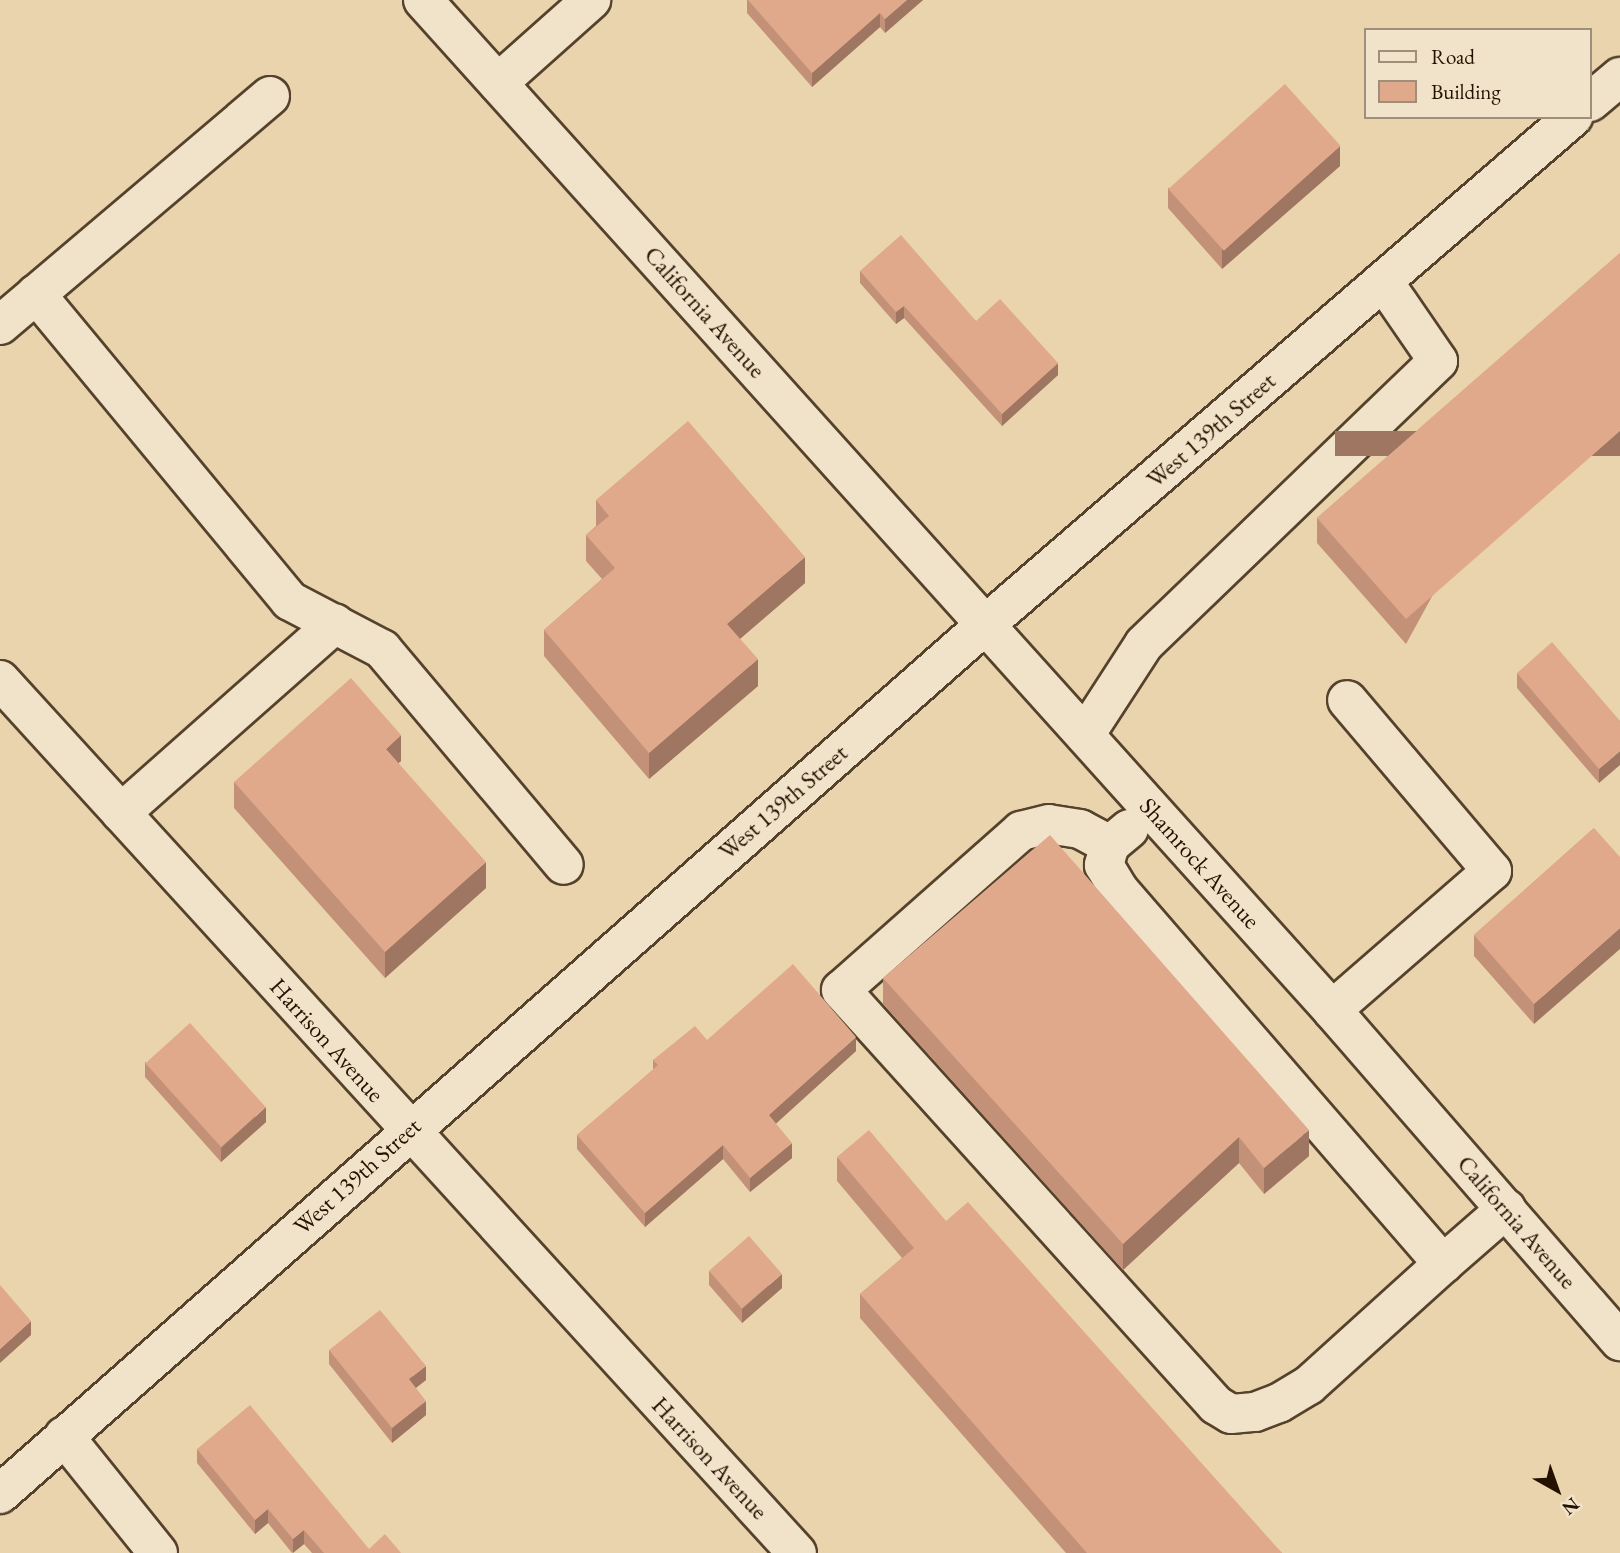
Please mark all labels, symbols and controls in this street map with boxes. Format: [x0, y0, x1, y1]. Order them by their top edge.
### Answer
legend [1364, 28, 1592, 119]
text: Road [1431, 43, 1475, 70]
text: Building [1431, 78, 1501, 105]
street label: California Avenue [638, 240, 772, 384]
street label: West 139th Street [1141, 366, 1281, 494]
street label: West 139th Street [713, 738, 853, 866]
street label: Shamrock Avenue [1134, 792, 1266, 934]
street label: Harrison Avenue [264, 972, 390, 1108]
street label: West 139th Street [288, 1111, 426, 1241]
street label: California Avenue [1451, 1150, 1583, 1294]
street label: Harrison Avenue [646, 1391, 774, 1525]
north arrow [1522, 1455, 1592, 1525]
text: N [1557, 1492, 1585, 1521]

